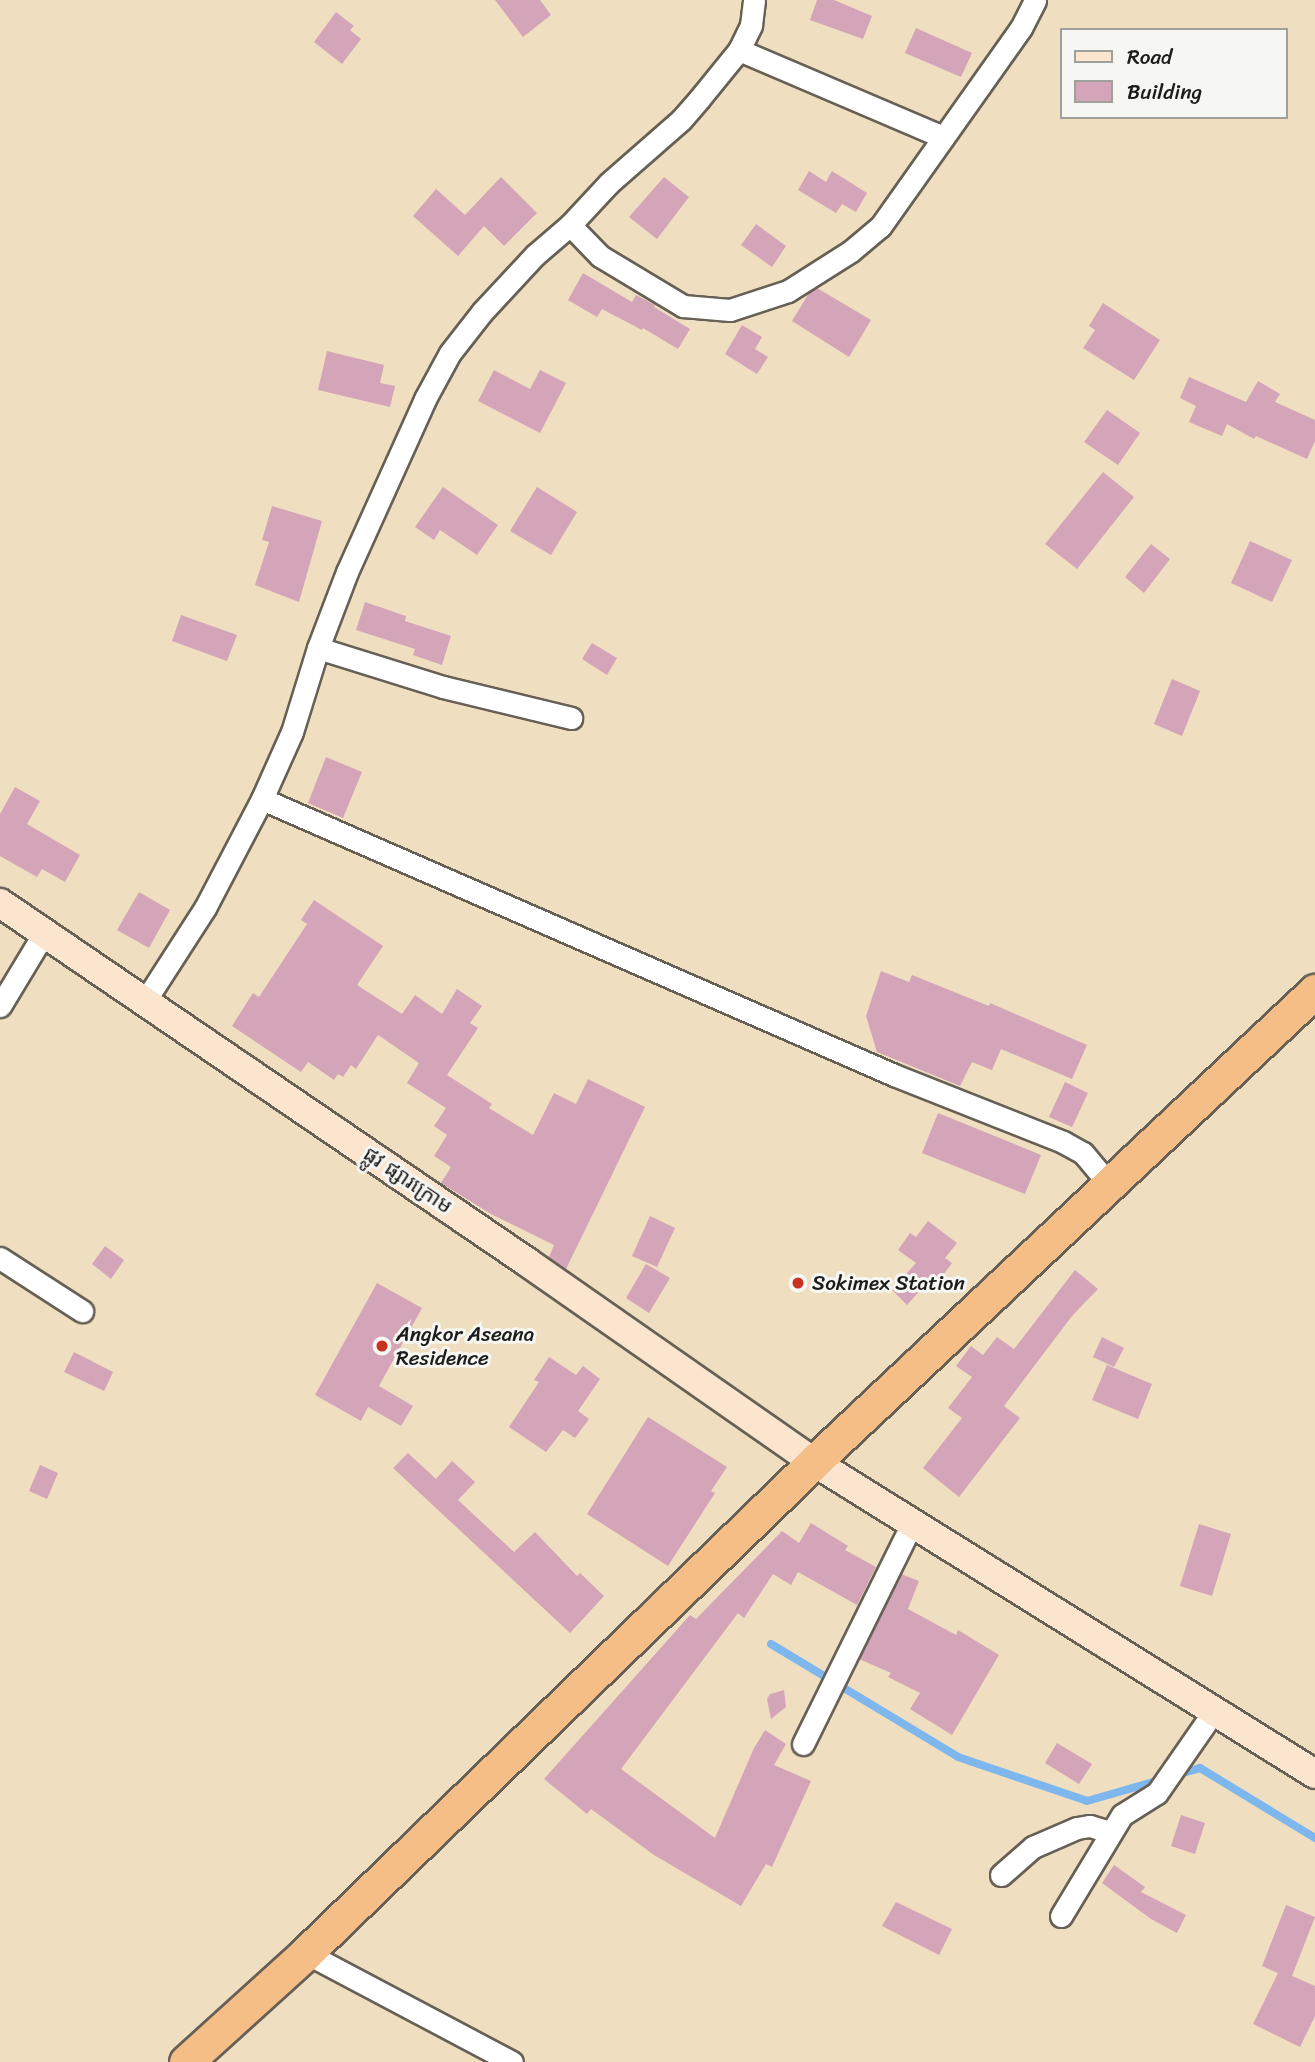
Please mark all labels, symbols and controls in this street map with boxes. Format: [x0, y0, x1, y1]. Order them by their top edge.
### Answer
legend [1060, 28, 1287, 119]
text: Road [1127, 38, 1172, 76]
text: Building [1127, 73, 1202, 111]
street label: ផ្លូវ ផ្សារក្រោម [359, 1141, 457, 1219]
place label: Sokimex Station [812, 1270, 965, 1296]
marker: Sokimex Station [790, 1275, 806, 1291]
place label: Angkor Aseana Residence [396, 1321, 534, 1371]
marker: Angkor Aseana Residence [374, 1338, 390, 1354]

